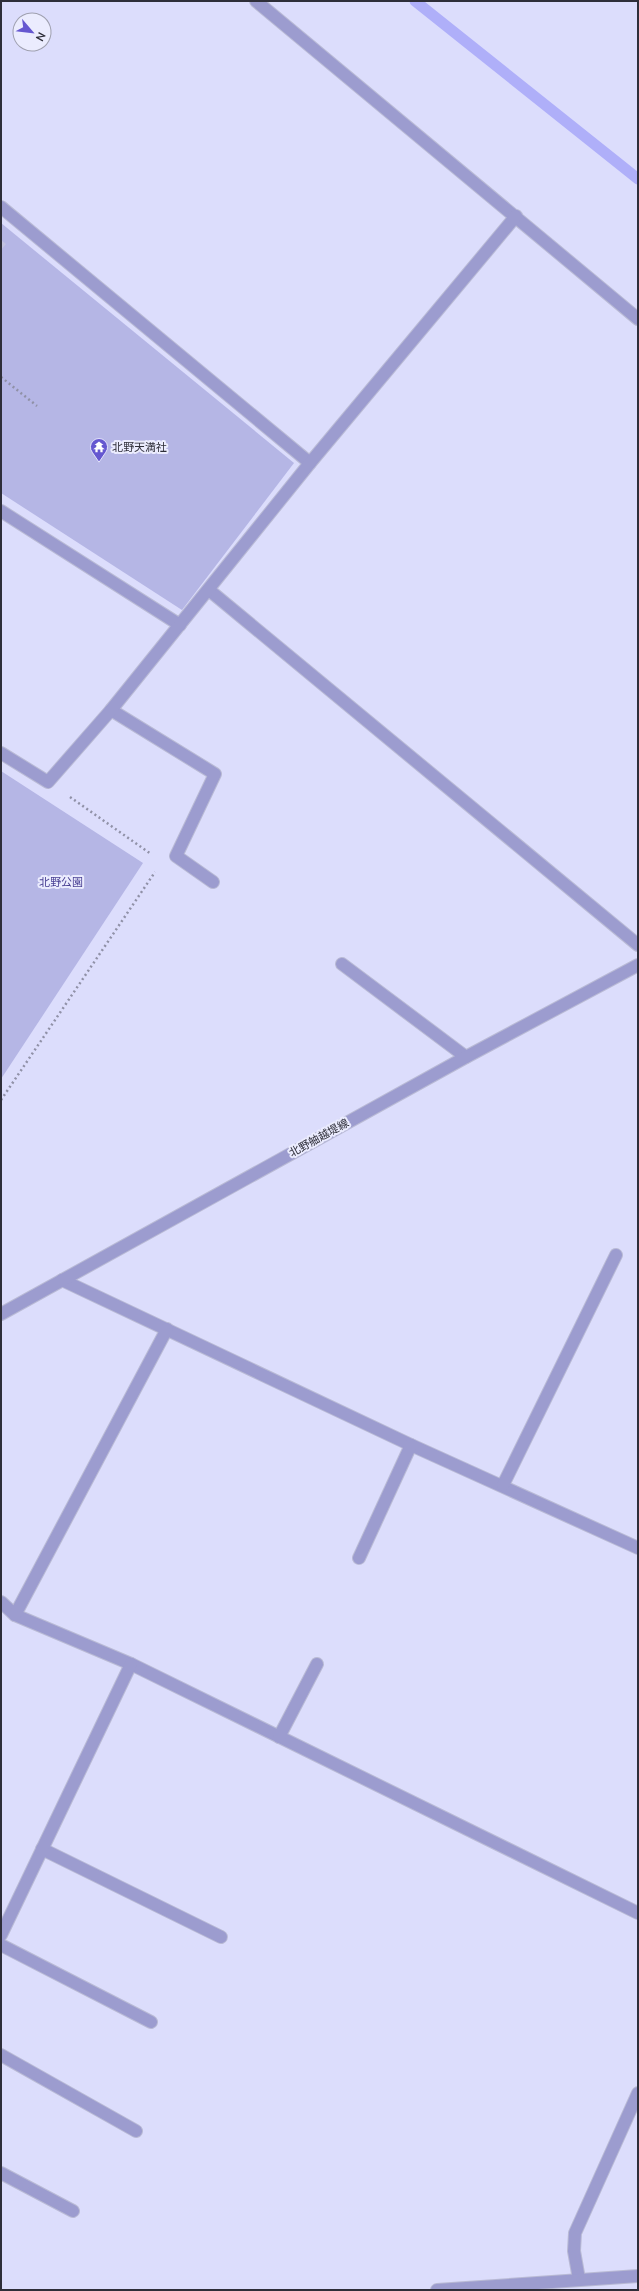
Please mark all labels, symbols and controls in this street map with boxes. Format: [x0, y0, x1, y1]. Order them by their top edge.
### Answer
north arrow [12, 12, 52, 52]
text: N [32, 29, 49, 44]
temple icon: 北野天満社 [89, 437, 109, 462]
place label: 北野天満社 [112, 440, 167, 455]
park label: 北野公園 [39, 875, 83, 890]
street label: 北野舳越堤線 [287, 1115, 351, 1161]

